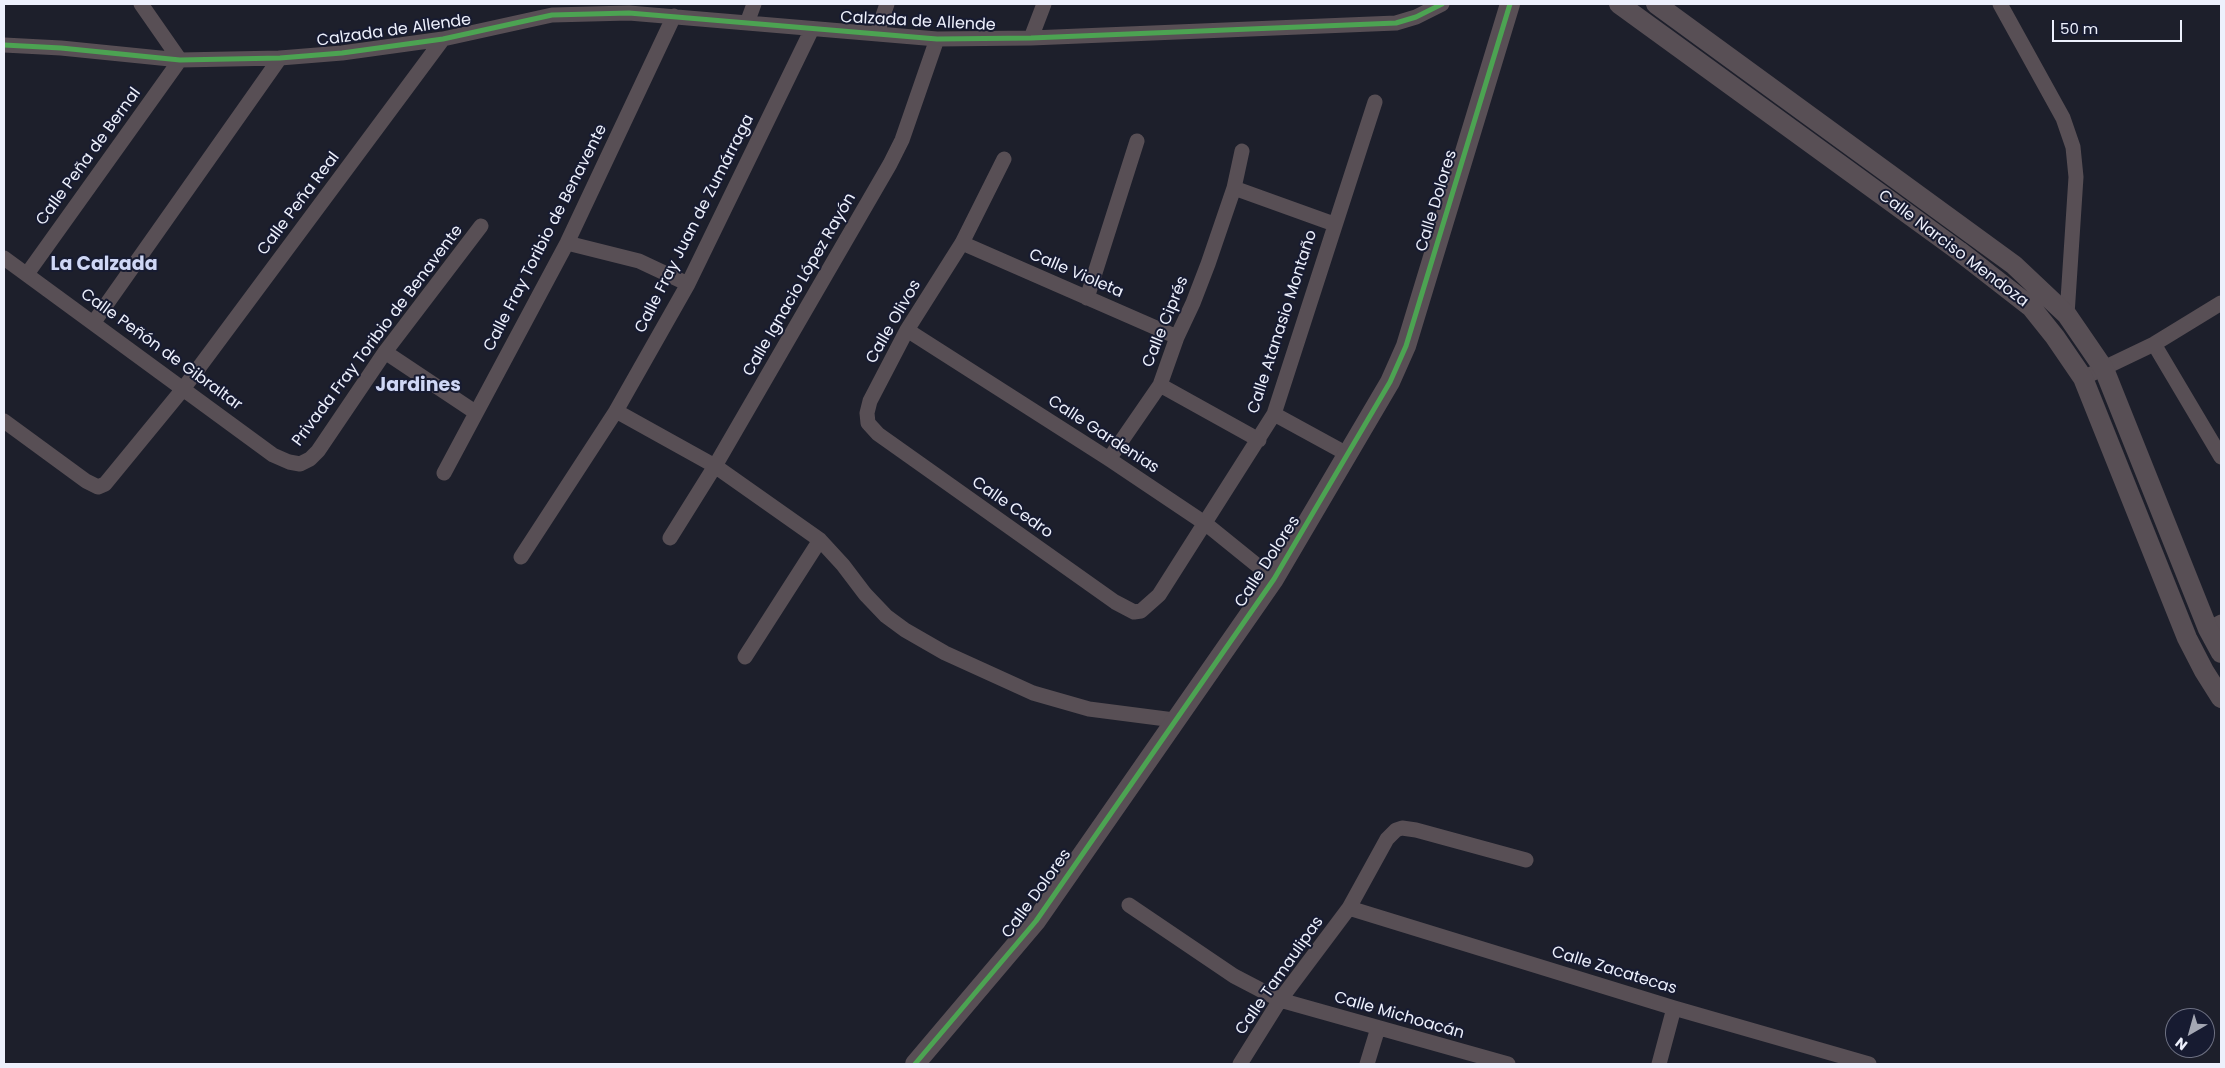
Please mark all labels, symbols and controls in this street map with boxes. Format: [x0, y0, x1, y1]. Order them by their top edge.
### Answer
street label: Calzada de Allende [840, 8, 996, 36]
scale bar [2055, 10, 2185, 42]
street label: Calzada de Allende [316, 11, 472, 51]
text: 50 m [2060, 18, 2098, 39]
street label: Calle Peña de Bernal [33, 84, 145, 230]
street label: Calle Fray Juan de Zumárraga [631, 111, 759, 337]
street label: Calle Fray Toribio de Benavente [480, 121, 612, 355]
street label: Calle Dolores [1412, 148, 1462, 254]
street label: Calle Peña Real [254, 149, 344, 259]
street label: Calle Narciso Mendoza [1874, 186, 2032, 312]
street label: Calle Ignacio López Rayón [740, 190, 860, 380]
street label: Privada Fray Toribio de Benavente [289, 222, 467, 450]
street label: Calle Atanasio Montaño [1244, 228, 1322, 416]
street label: Calle Violeta [1026, 245, 1126, 303]
district label: La Calzada [50, 254, 158, 276]
street label: Calle Ciprés [1139, 274, 1193, 370]
street label: Calle Olivos [862, 277, 926, 367]
street label: Calle Peñón de Gibraltar [77, 285, 245, 415]
district label: Jardines [375, 375, 461, 397]
street label: Calle Gardenias [1044, 392, 1162, 478]
street label: Calle Cedro [968, 473, 1056, 543]
street label: Calle Dolores [1231, 513, 1305, 611]
street label: Calle Dolores [998, 846, 1076, 942]
street label: Calle Tamaulipas [1232, 913, 1328, 1039]
street label: Calle Zacatecas [1549, 943, 1679, 999]
street label: Calle Michoacán [1332, 988, 1466, 1044]
north arrow [2165, 1008, 2215, 1058]
text: N [2171, 1033, 2192, 1055]

